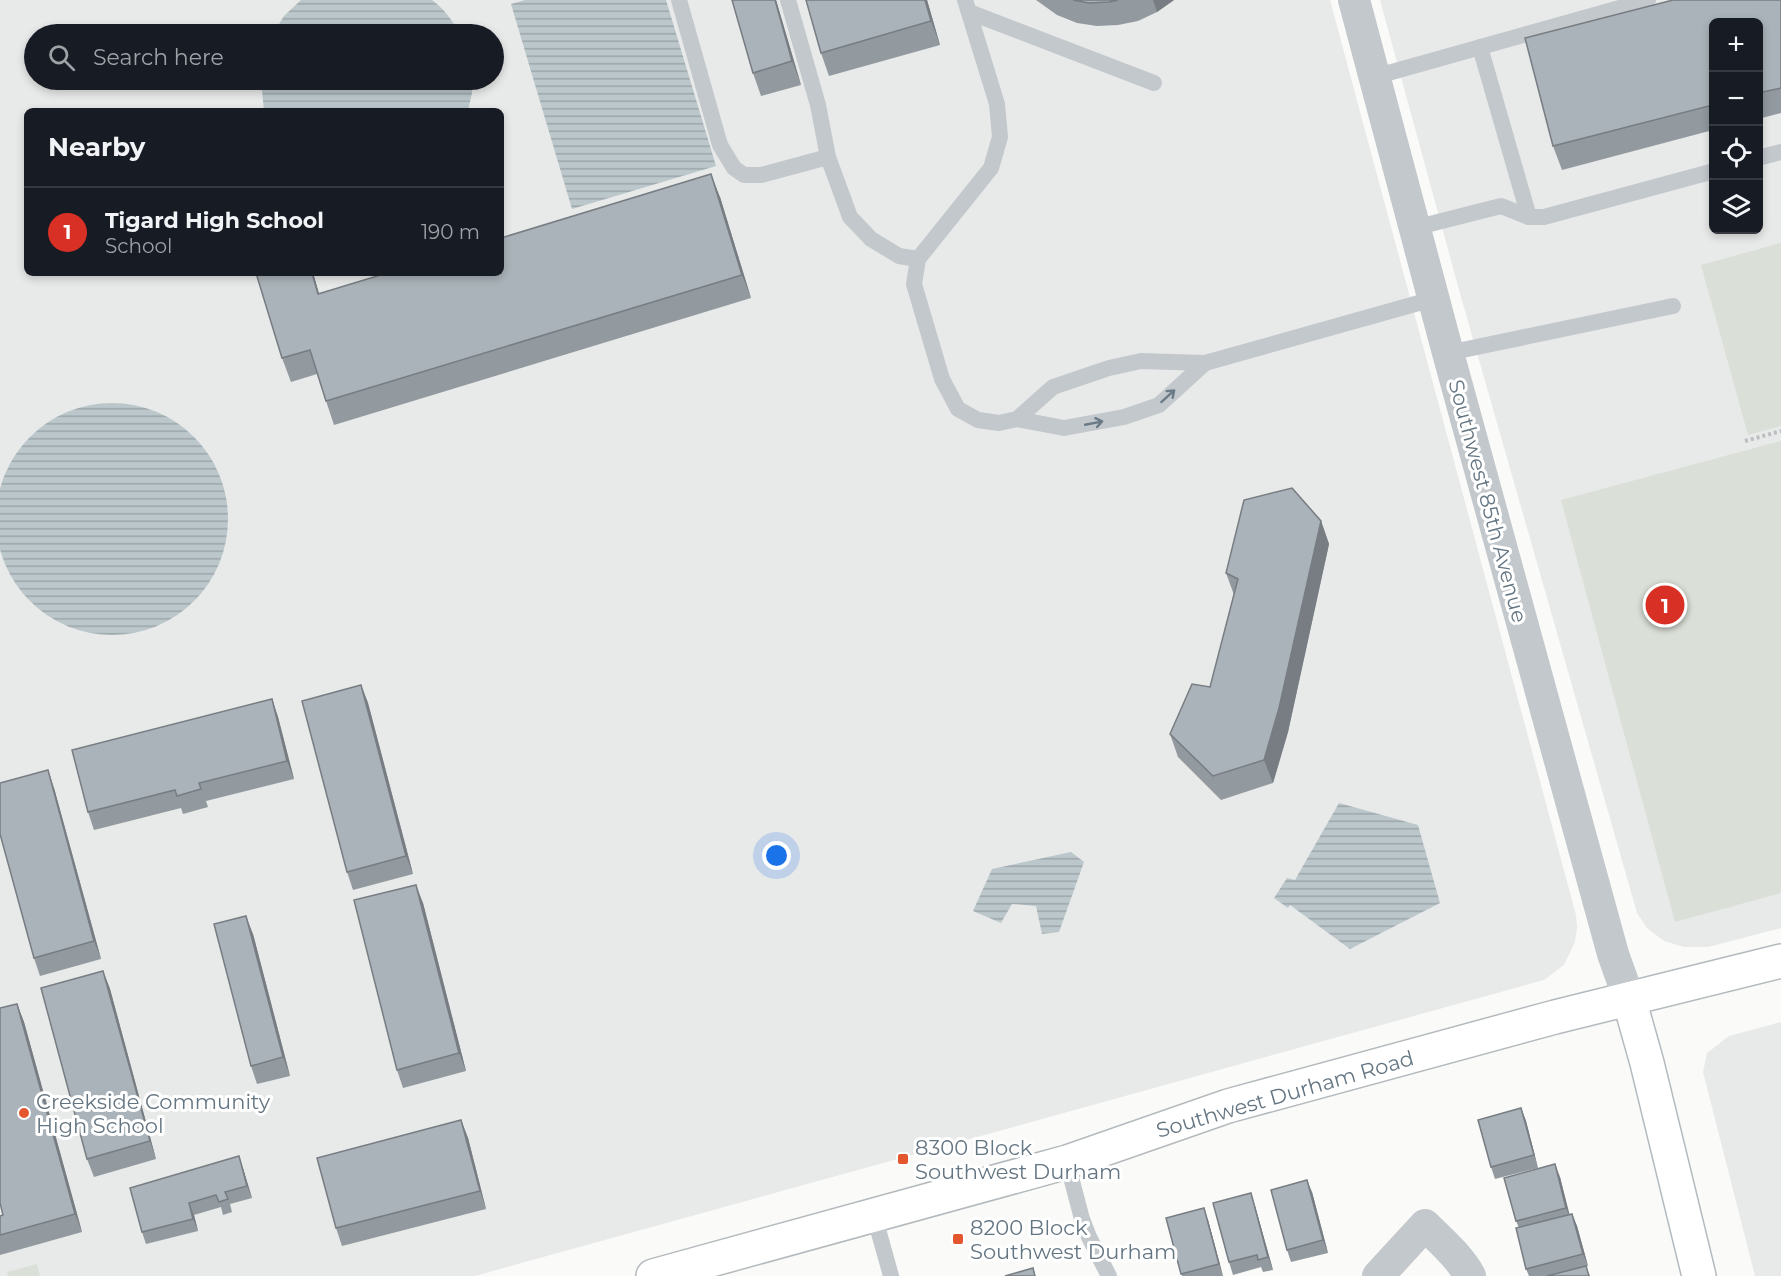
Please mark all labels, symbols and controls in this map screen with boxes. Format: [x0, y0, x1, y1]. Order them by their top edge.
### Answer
map controls [1709, 18, 1763, 234]
button: + [1709, 18, 1763, 72]
search box [24, 24, 504, 90]
icon: search [45, 41, 78, 74]
text: Search here [93, 44, 224, 71]
button: − [1709, 72, 1763, 126]
button: locate [1709, 126, 1763, 180]
text: Nearby [48, 131, 145, 163]
button: layers [1709, 180, 1763, 234]
text: Tigard High School [105, 207, 324, 234]
text: 1 [64, 220, 71, 244]
text: 190 m [421, 220, 480, 244]
text: School [105, 234, 172, 258]
street label: Southwest 85th Avenue [1443, 377, 1533, 625]
one-way arrow [1160, 389, 1175, 403]
one-way arrow [1084, 417, 1104, 428]
pin: 1 [1646, 582, 1684, 628]
your location [762, 841, 791, 870]
street label: Southwest Durham Road [1153, 1045, 1417, 1143]
place label: Creekside Community High School [36, 1089, 271, 1138]
marker: Creekside Community High School [17, 1106, 31, 1120]
place label: 8300 Block Southwest Durham [915, 1135, 1121, 1184]
marker: 8300 Block Southwest Durham [896, 1152, 910, 1166]
place label: 8200 Block Southwest Durham [970, 1215, 1176, 1264]
marker: 8200 Block Southwest Durham [951, 1232, 965, 1246]

